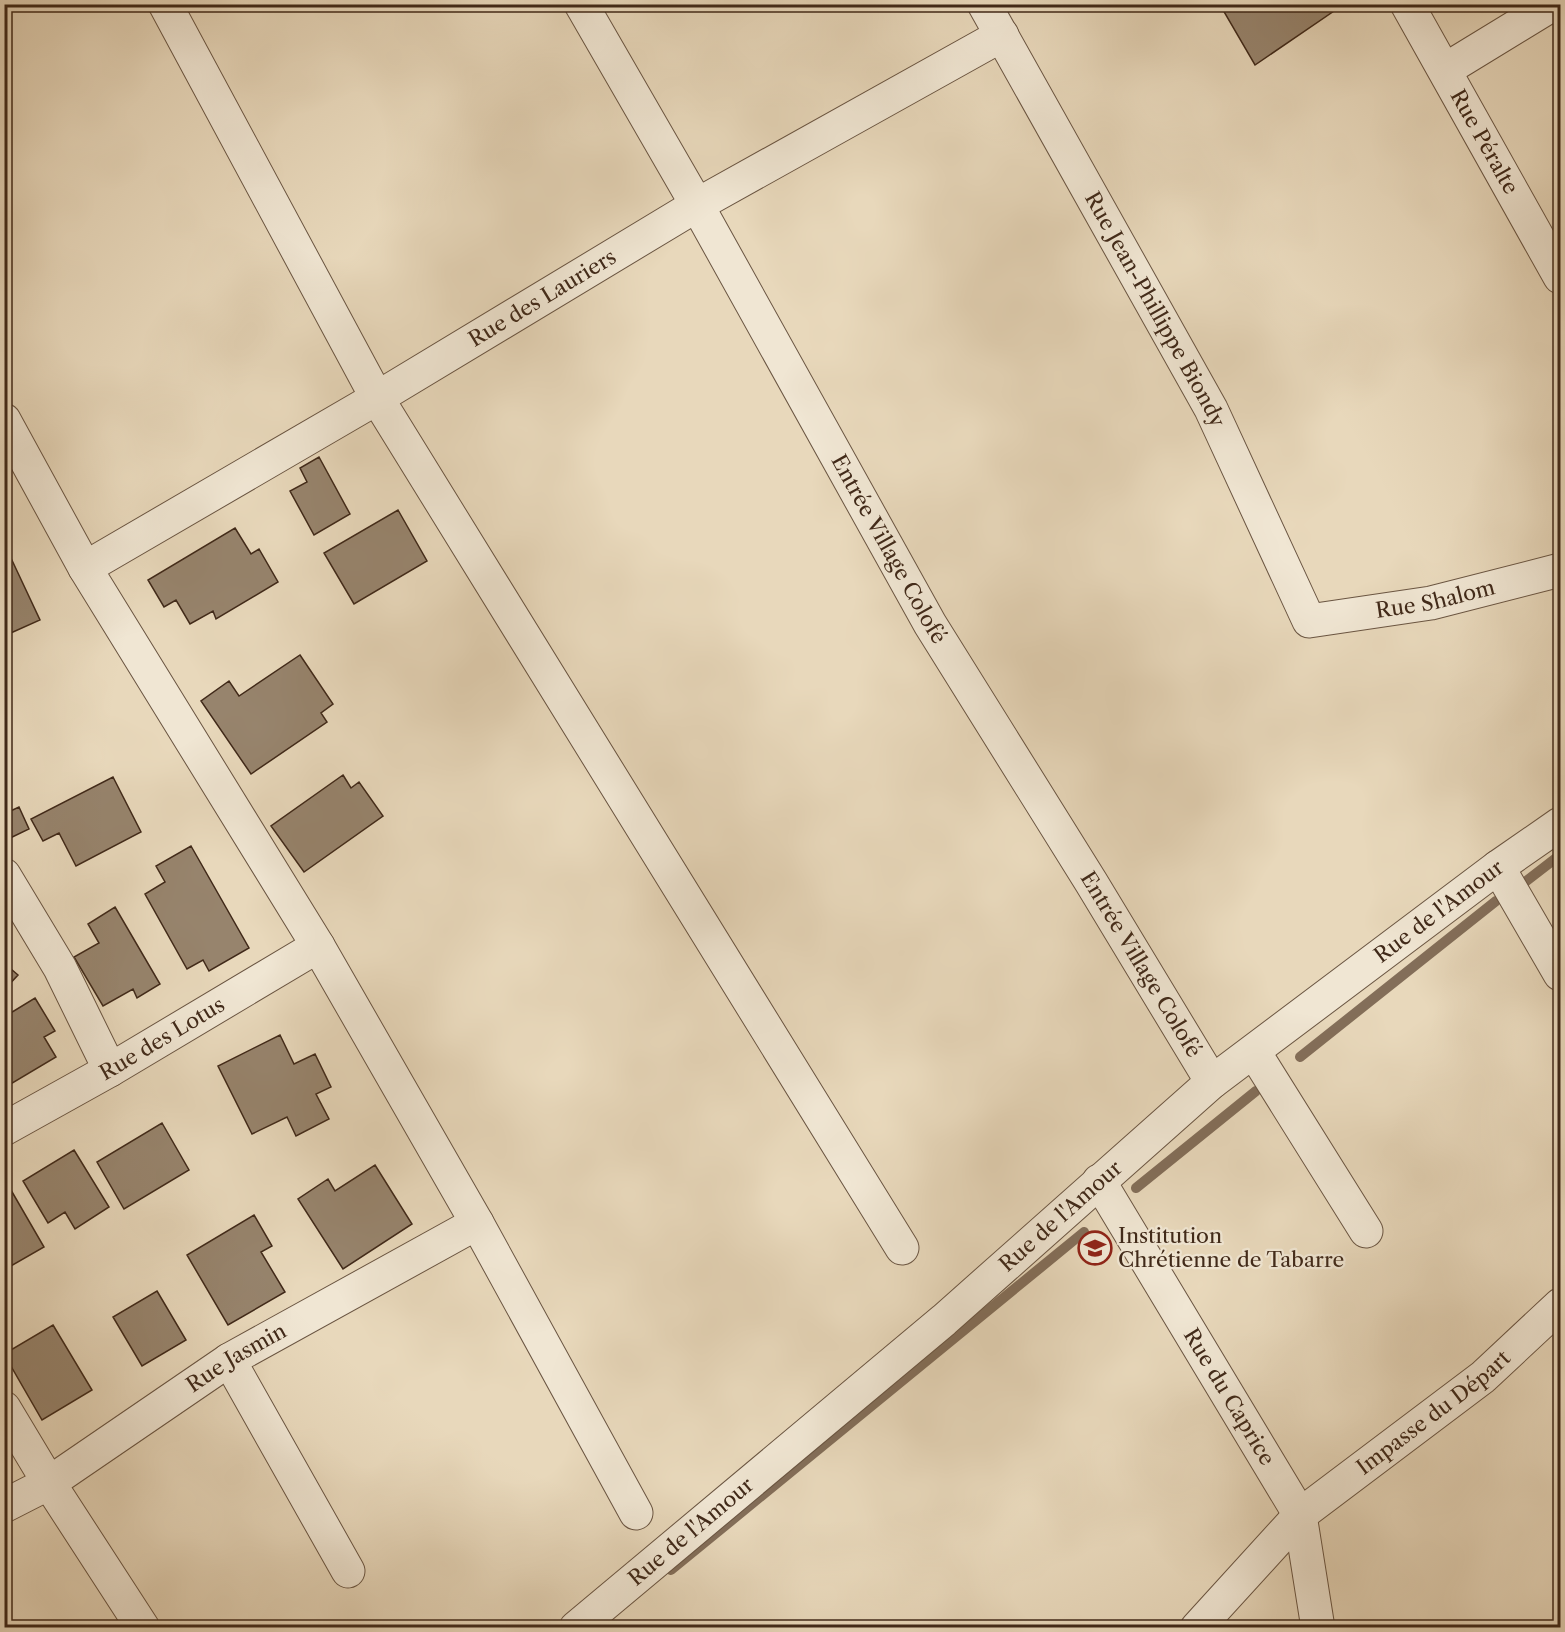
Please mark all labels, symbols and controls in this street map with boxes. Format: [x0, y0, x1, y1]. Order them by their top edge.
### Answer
street label: Rue Péralte [1445, 85, 1524, 198]
street label: Rue Jean-Phillippe Biondy [1080, 187, 1231, 431]
street label: Rue des Lauriers [464, 244, 620, 352]
street label: Entrée Village Colofé [826, 450, 952, 648]
street label: Rue Shalom [1374, 574, 1498, 623]
street label: Rue de l'Amour [1369, 854, 1508, 968]
street label: Entrée Village Colofé [1076, 867, 1207, 1062]
street label: Rue des Lotus [95, 992, 229, 1085]
street label: Rue de l'Amour [994, 1155, 1127, 1277]
place label: Institution Chrétienne de Tabarre [1118, 1223, 1344, 1272]
school or university icon: Institution Chrétienne de Tabarre [1077, 1230, 1113, 1266]
street label: Rue Jasmin [182, 1318, 290, 1397]
street label: Rue du Caprice [1179, 1324, 1280, 1470]
street label: Impasse du Départ [1351, 1345, 1516, 1480]
street label: Rue de l'Amour [623, 1472, 758, 1591]

